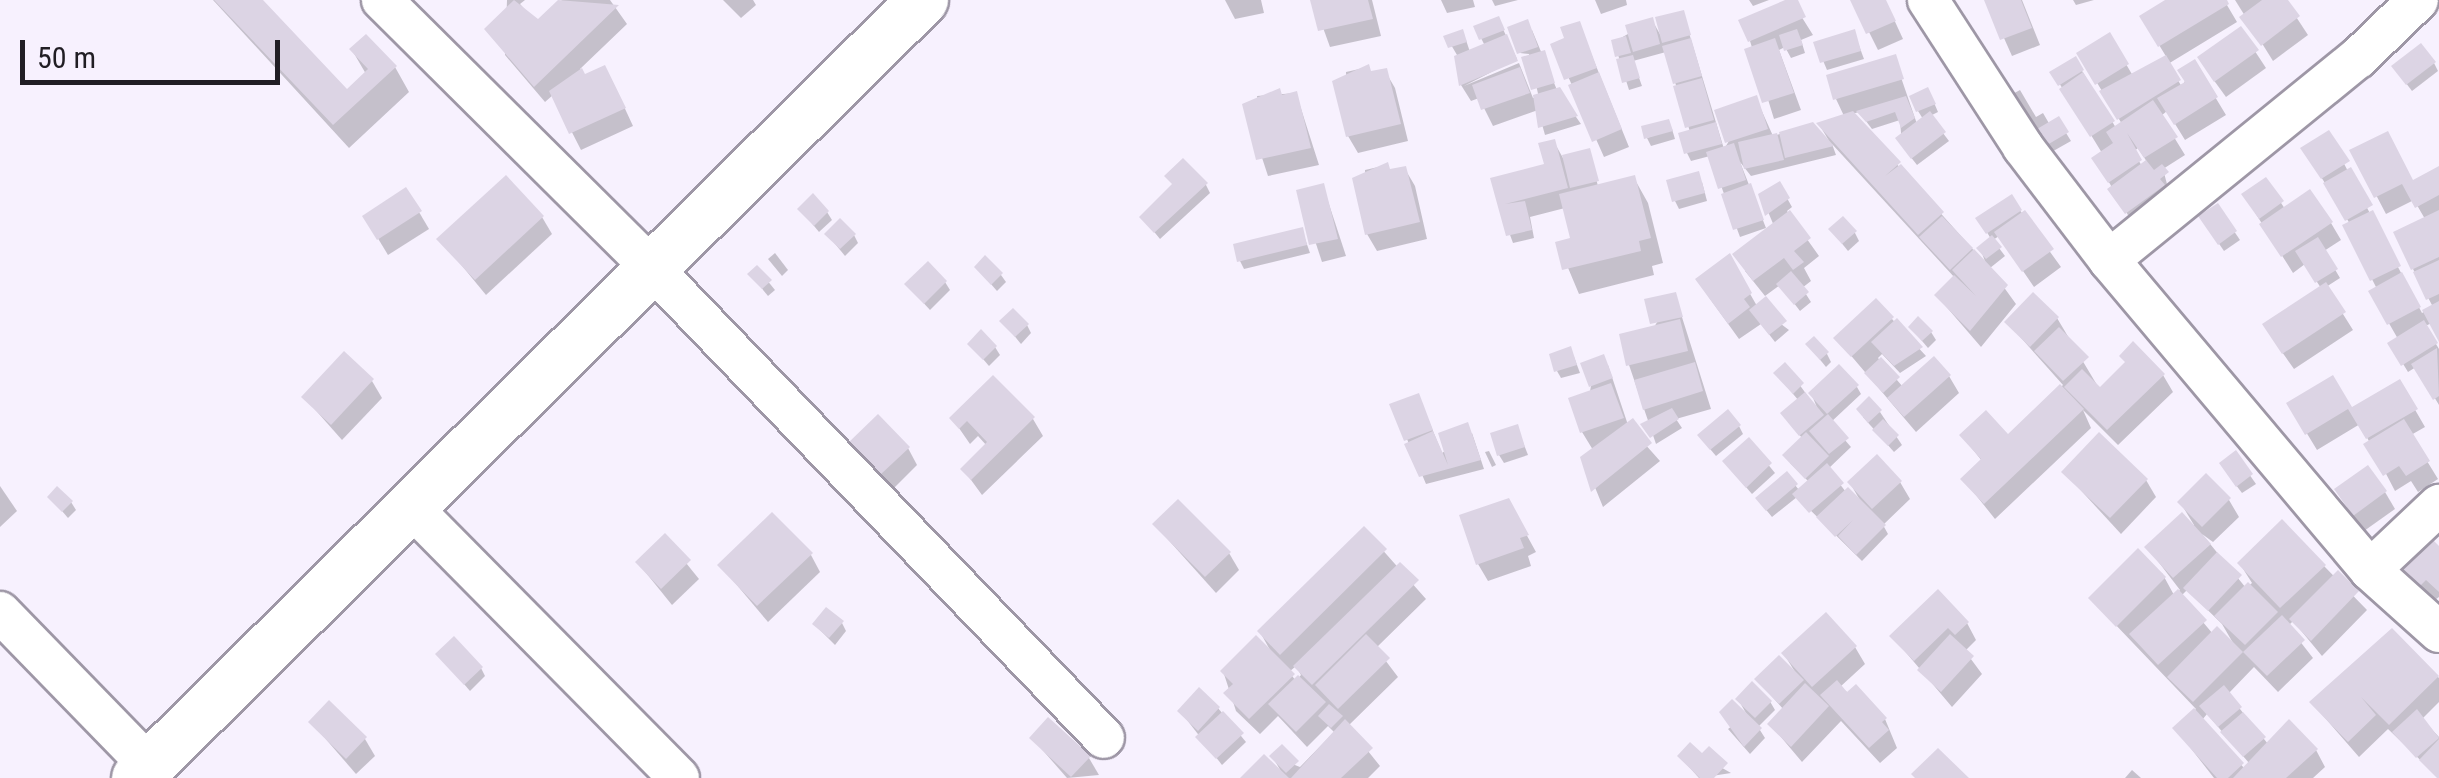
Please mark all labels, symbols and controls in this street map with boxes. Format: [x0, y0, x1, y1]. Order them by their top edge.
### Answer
scale bar [25, 20, 285, 82]
text: 50 m [37, 40, 96, 75]

